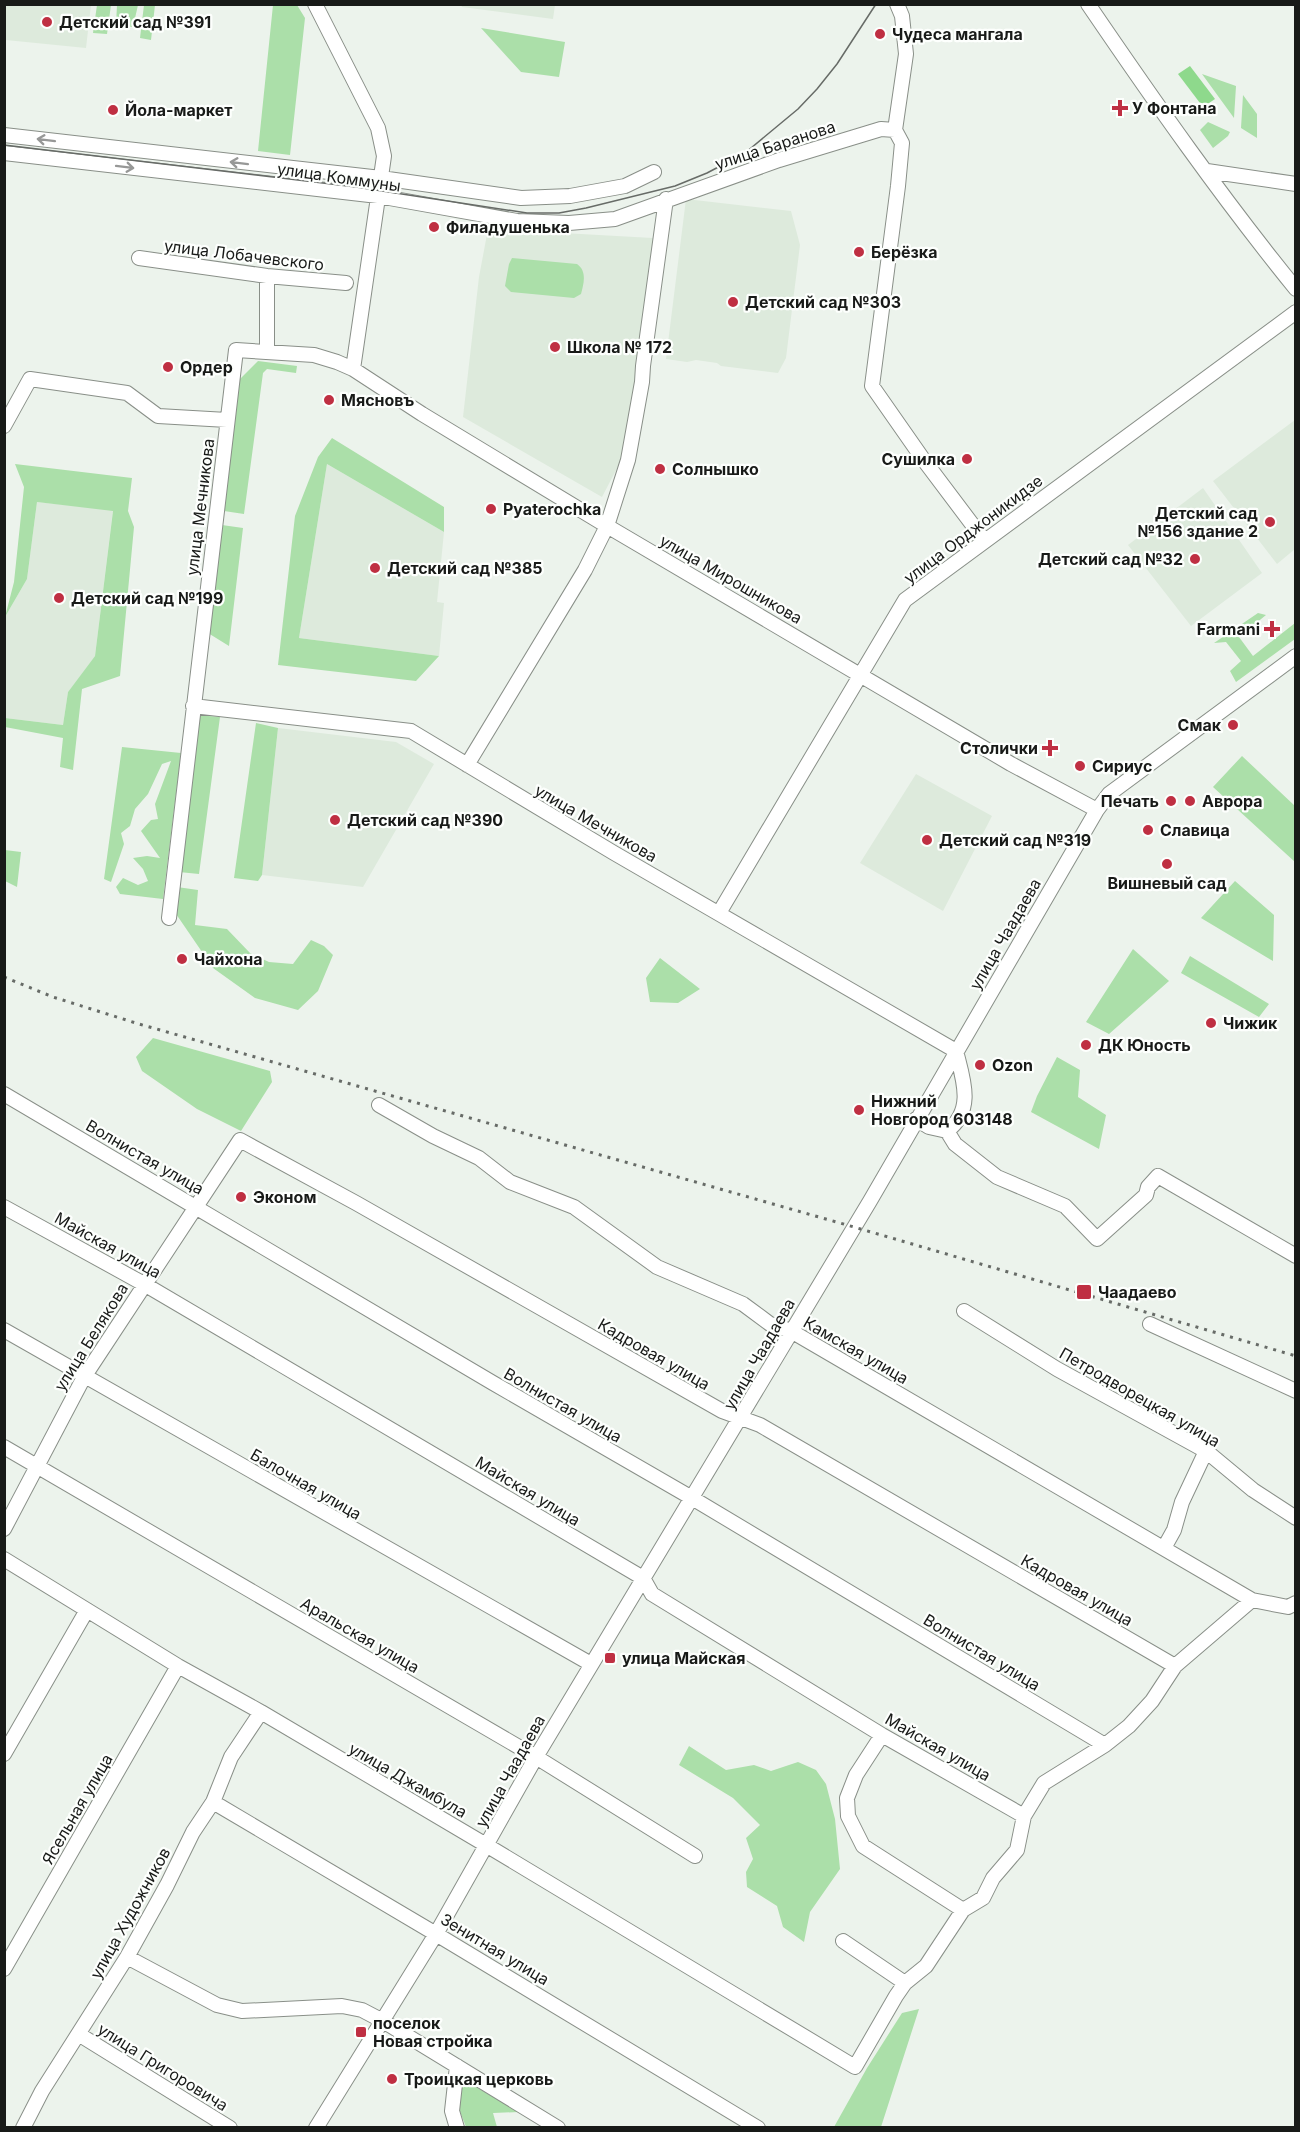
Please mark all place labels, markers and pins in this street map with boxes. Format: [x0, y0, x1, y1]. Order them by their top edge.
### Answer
place label: Детский сад №391 [59, 12, 211, 32]
marker: Детский сад №391 [40, 15, 54, 29]
place label: Чудеса мангала [892, 24, 1023, 44]
marker: Чудеса мангала [873, 27, 887, 41]
place label: У Фонтана [1132, 98, 1217, 118]
place label: Йола-маркет [125, 100, 232, 120]
marker: У Фонтана [1113, 101, 1127, 115]
marker: Йола-маркет [106, 103, 120, 117]
place label: Филадушенька [446, 217, 570, 237]
marker: Филадушенька [427, 220, 441, 234]
place label: Берёзка [871, 242, 937, 262]
marker: Берёзка [852, 245, 866, 259]
place label: Детский сад №303 [745, 292, 901, 312]
marker: Детский сад №303 [726, 295, 740, 309]
place label: Школа № 172 [567, 337, 672, 357]
marker: Школа № 172 [548, 340, 562, 354]
place label: Ордер [180, 357, 233, 377]
marker: Ордер [161, 360, 175, 374]
place label: Мясновъ [341, 390, 415, 410]
marker: Мясновъ [322, 393, 336, 407]
place label: Сушилка [881, 449, 955, 469]
marker: Сушилка [960, 452, 974, 466]
place label: Солнышко [672, 459, 759, 479]
marker: Солнышко [653, 462, 667, 476]
place label: Pyaterochka [503, 499, 601, 519]
marker: Pyaterochka [484, 502, 498, 516]
place label: Детский сад №156 здание 2 [1137, 503, 1258, 541]
marker: Детский сад №156 здание 2 [1263, 515, 1277, 529]
place label: Детский сад №32 [1038, 549, 1183, 569]
marker: Детский сад №32 [1188, 552, 1202, 566]
place label: Детский сад №385 [387, 558, 543, 578]
marker: Детский сад №385 [368, 561, 382, 575]
place label: Детский сад №199 [71, 588, 223, 608]
marker: Детский сад №199 [52, 591, 66, 605]
place label: Farmani [1197, 619, 1260, 639]
marker: Farmani [1265, 622, 1279, 636]
place label: Смак [1178, 715, 1222, 735]
marker: Смак [1226, 718, 1240, 732]
place label: Столички [960, 738, 1038, 758]
marker: Столички [1043, 741, 1057, 755]
place label: Сириус [1092, 756, 1152, 776]
marker: Сириус [1073, 759, 1087, 773]
place label: Печать [1101, 791, 1159, 811]
place label: Аврора [1202, 791, 1263, 811]
marker: Печать [1164, 794, 1178, 808]
marker: Аврора [1183, 794, 1197, 808]
place label: Детский сад №390 [347, 810, 503, 830]
marker: Детский сад №390 [328, 813, 342, 827]
place label: Славица [1160, 820, 1230, 840]
marker: Славица [1141, 823, 1155, 837]
place label: Детский сад №319 [939, 830, 1091, 850]
marker: Детский сад №319 [920, 833, 934, 847]
marker: Вишневый сад [1160, 857, 1174, 871]
place label: Вишневый сад [1107, 873, 1227, 893]
place label: Чайхона [194, 949, 263, 969]
marker: Чайхона [175, 952, 189, 966]
place label: Чижик [1223, 1013, 1278, 1033]
marker: Чижик [1204, 1016, 1218, 1030]
place label: ДК Юность [1098, 1035, 1191, 1055]
marker: ДК Юность [1079, 1038, 1093, 1052]
place label: Ozon [992, 1055, 1033, 1075]
marker: Ozon [973, 1058, 987, 1072]
place label: Нижний Новгород 603148 [871, 1091, 1013, 1129]
marker: Нижний Новгород 603148 [852, 1103, 866, 1117]
place label: Эконом [253, 1187, 316, 1207]
marker: Эконом [234, 1190, 248, 1204]
place label: Чаадаево [1098, 1282, 1177, 1302]
marker: Чаадаево [1075, 1283, 1093, 1301]
place label: улица Майская [622, 1648, 746, 1668]
marker: улица Майская [603, 1651, 617, 1665]
place label: поселок Новая стройка [373, 2013, 492, 2051]
marker: поселок Новая стройка [354, 2025, 368, 2039]
place label: Троицкая церковь [404, 2069, 553, 2089]
marker: Троицкая церковь [385, 2072, 399, 2086]

